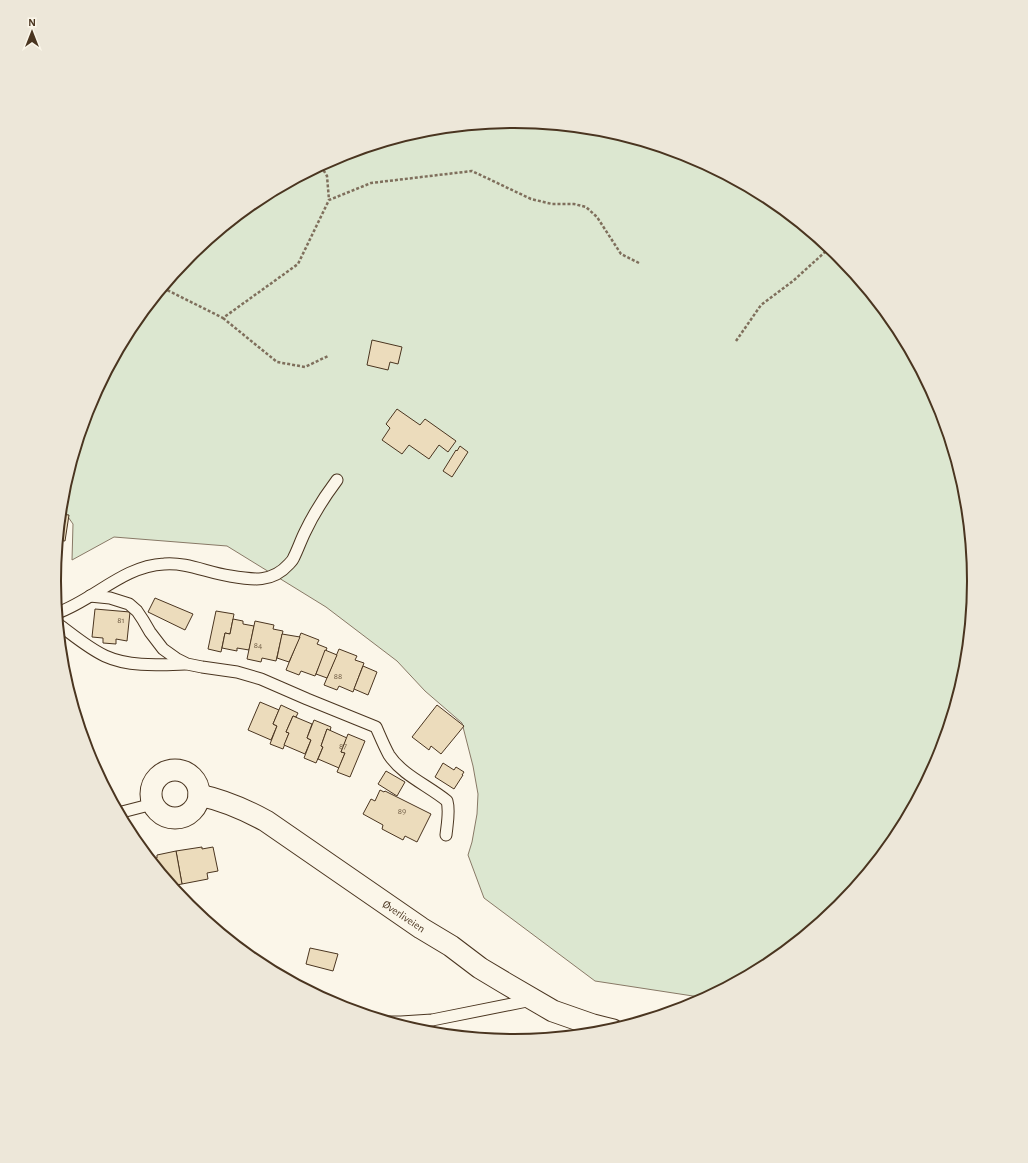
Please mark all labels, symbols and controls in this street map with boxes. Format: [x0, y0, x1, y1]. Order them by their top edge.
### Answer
north arrow [12, 12, 52, 52]
text: N [28, 17, 36, 28]
house number: 81 [117, 616, 125, 625]
house number: 84 [254, 641, 263, 650]
house number: 88 [334, 672, 342, 681]
house number: 87 [339, 742, 347, 751]
house number: 89 [398, 807, 406, 816]
street label: Øverliveien [381, 898, 427, 935]

